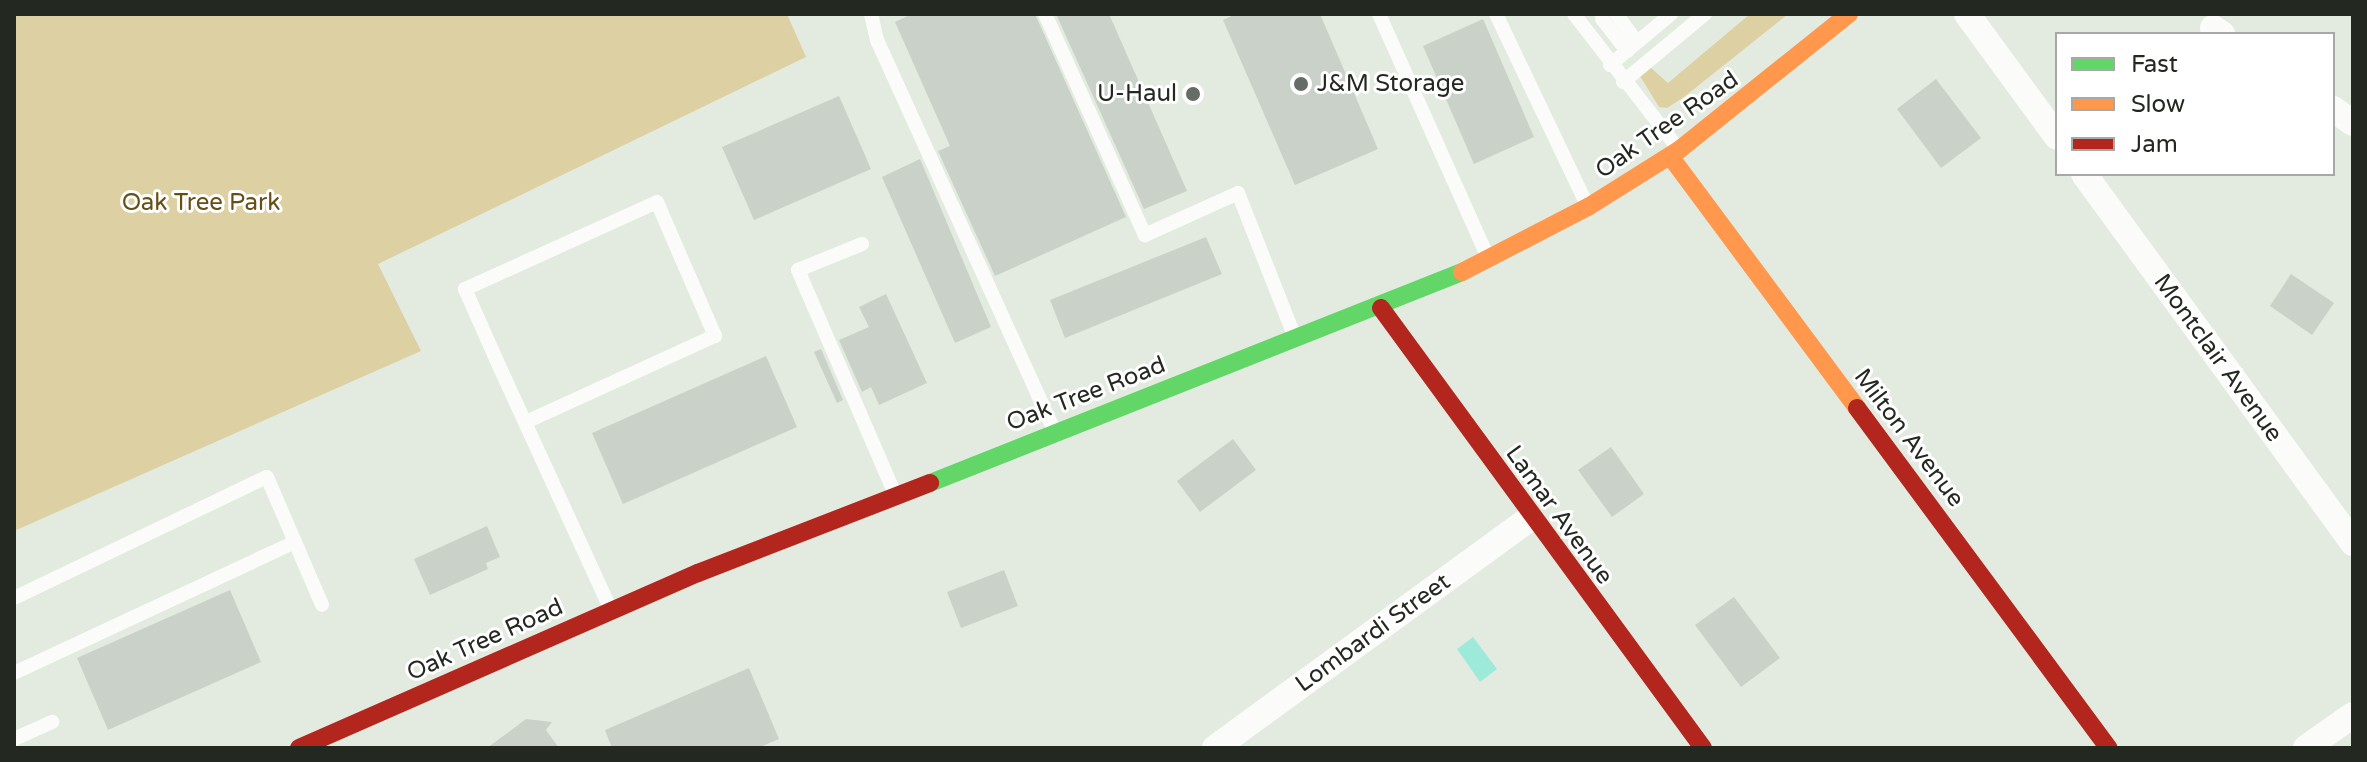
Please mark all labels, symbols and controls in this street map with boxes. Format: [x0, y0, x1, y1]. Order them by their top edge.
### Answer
legend [2055, 32, 2335, 176]
text: Fast [2131, 50, 2178, 79]
street label: Oak Tree Road [1590, 65, 1744, 185]
place label: J&M Storage [1317, 70, 1464, 98]
marker: J&M Storage [1292, 75, 1310, 93]
place label: U-Haul [1097, 80, 1177, 108]
marker: U-Haul [1184, 85, 1202, 103]
text: Slow [2131, 90, 2185, 119]
text: Jam [2131, 130, 2178, 159]
park label: Oak Tree Park [122, 189, 280, 217]
street label: Montclair Avenue [2147, 269, 2289, 447]
street label: Oak Tree Road [1003, 350, 1169, 438]
street label: Milton Avenue [1848, 363, 1970, 513]
street label: Lamar Avenue [1499, 440, 1619, 590]
street label: Lombardi Street [1290, 567, 1456, 699]
street label: Oak Tree Road [403, 593, 567, 687]

